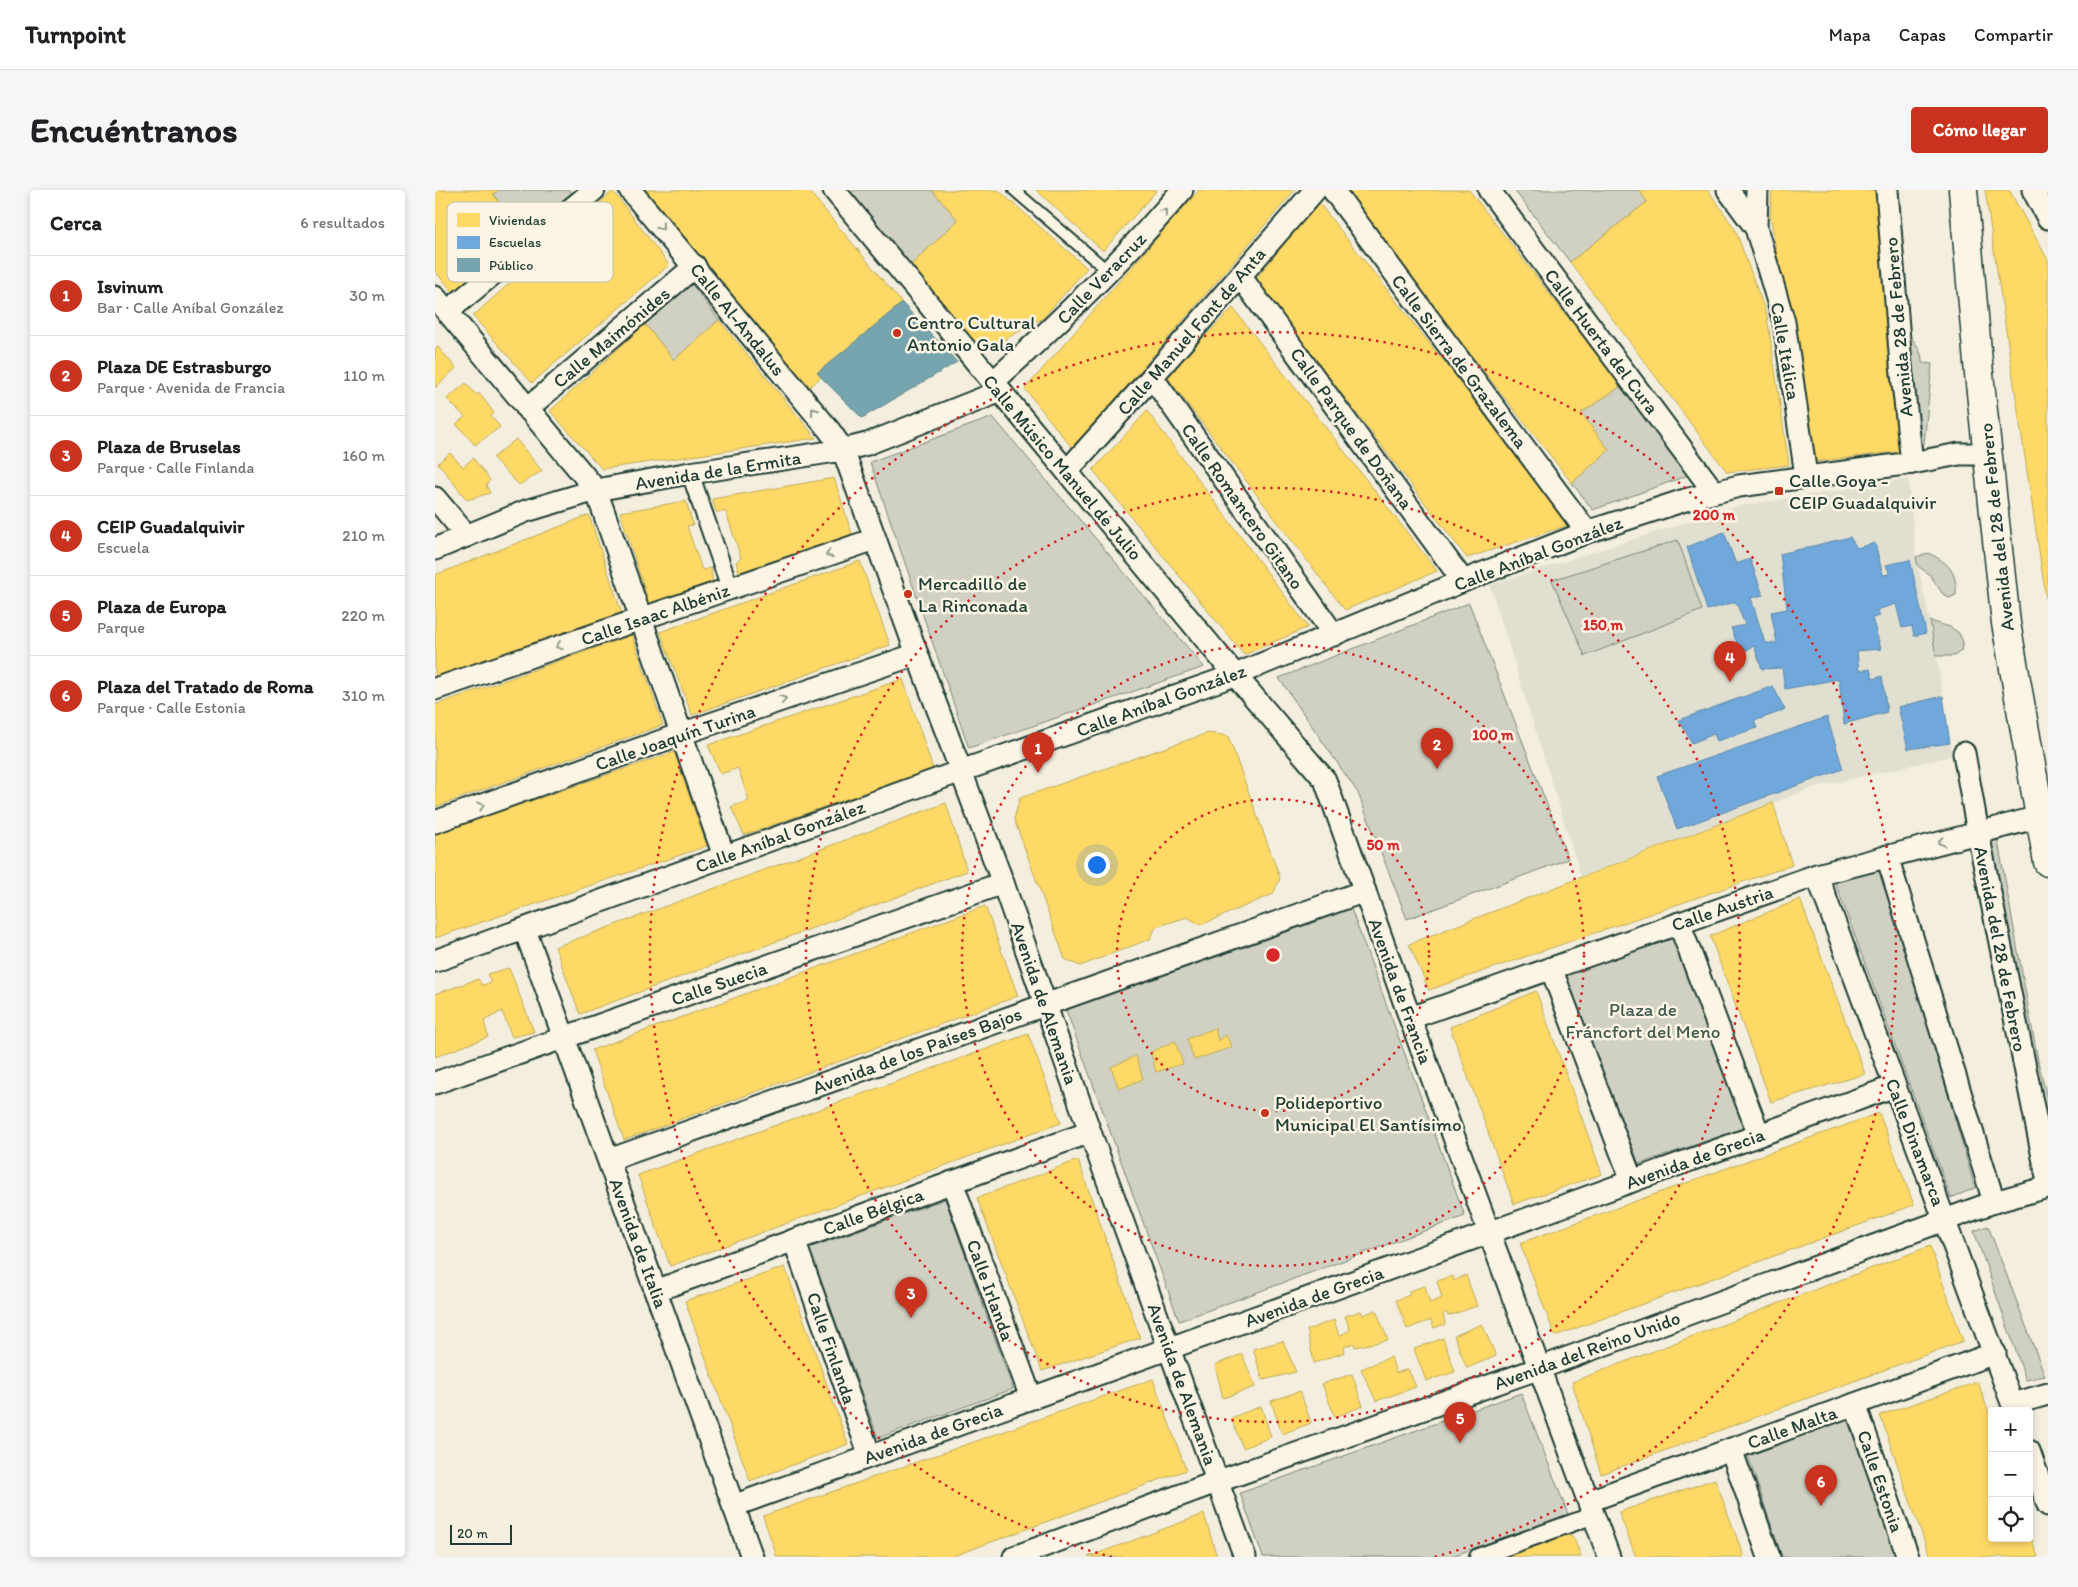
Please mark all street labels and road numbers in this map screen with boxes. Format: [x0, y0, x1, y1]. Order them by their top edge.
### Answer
street label: Calle Veracruz [1052, 227, 1151, 329]
street label: Avenida 28 de Febrero [1879, 236, 1918, 418]
street label: Calle Manuel Font de Anta [1112, 243, 1271, 420]
street label: Calle Al-Andalus [685, 258, 790, 380]
street label: Calle Huerta del Cura [1540, 264, 1664, 418]
street label: Calle Sierra de Grazalema [1387, 270, 1533, 453]
street label: Calle Maimónides [548, 282, 674, 393]
street label: Calle Itálica [1766, 300, 1805, 402]
street label: Calle Parque de Doñana [1285, 343, 1418, 514]
street label: Calle Músico Manuel de Julio [978, 370, 1147, 565]
street label: Calle Romancero Gitano [1176, 419, 1309, 594]
street label: Avenida del 28 de Febrero [1974, 422, 2019, 632]
street label: Avenida de la Ermita [633, 446, 803, 495]
street label: Calle Aníbal González [1451, 511, 1626, 596]
street label: Calle Isaac Albéniz [578, 578, 733, 651]
street label: Calle Aníbal González [1073, 659, 1249, 742]
street label: Calle Joaquín Turina [592, 699, 758, 776]
street label: Calle Aníbal González [692, 795, 868, 878]
street label: Avenida del 28 de Febrero [1969, 844, 2032, 1054]
street label: Calle Austria [1668, 880, 1776, 937]
street label: Avenida de Francia [1363, 915, 1438, 1067]
street label: Avenida de Alemania [1006, 919, 1083, 1087]
street label: Calle Suecia [668, 956, 770, 1011]
street label: Avenida de los Países Bajos [809, 1002, 1025, 1099]
street label: Calle Dinamarca [1881, 1075, 1950, 1209]
street label: Avenida de Grecia [1623, 1123, 1768, 1194]
street label: Avenida de Italia [604, 1175, 673, 1311]
street label: Calle Bélgica [820, 1183, 927, 1240]
street label: Calle Irlanda [962, 1236, 1020, 1344]
street label: Avenida de Grecia [1242, 1261, 1387, 1332]
street label: Calle Finlanda [802, 1289, 861, 1407]
street label: Avenida de Alemania [1143, 1300, 1222, 1468]
street label: Avenida del Reino Unido [1491, 1306, 1683, 1395]
street label: Avenida de Grecia [861, 1398, 1006, 1469]
street label: Calle Malta [1744, 1401, 1840, 1454]
street label: Calle Estonia [1852, 1427, 1909, 1535]

